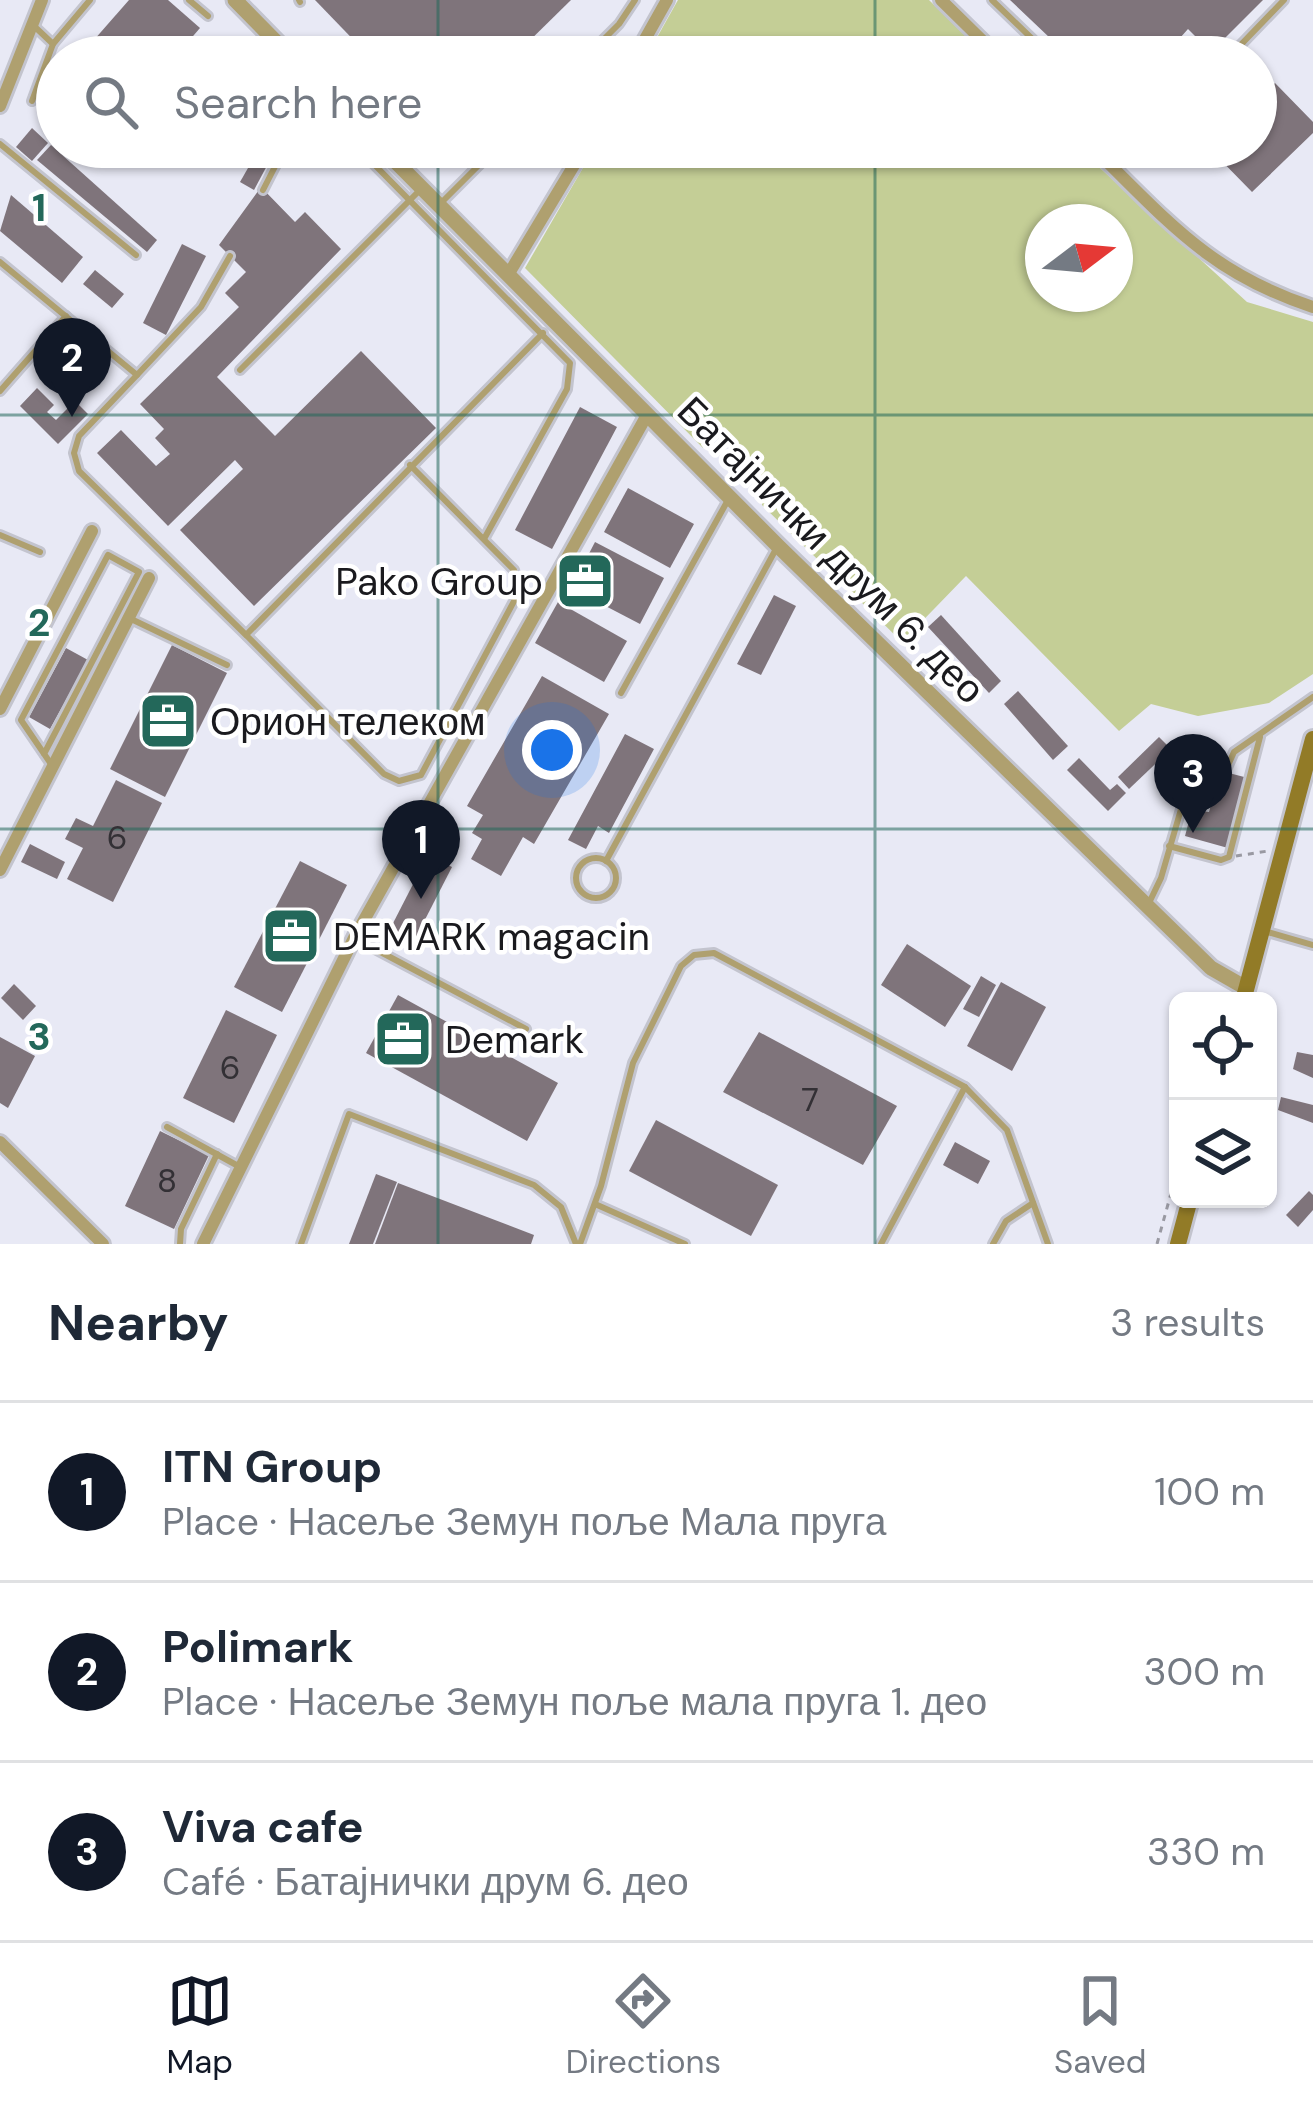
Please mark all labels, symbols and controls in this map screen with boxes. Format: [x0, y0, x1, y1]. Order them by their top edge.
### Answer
search box [36, 36, 1277, 168]
icon: search [78, 69, 144, 135]
text: Search here [174, 73, 422, 132]
text: 1 [32, 182, 46, 233]
north arrow [1025, 204, 1133, 312]
pin: 2 [33, 318, 111, 417]
street label: Батајнички друм 6. део [666, 385, 996, 715]
office icon: Pako Group [554, 550, 616, 612]
place label: Pako Group [335, 556, 543, 607]
text: 2 [28, 597, 50, 648]
office icon: Орион телеком [137, 690, 199, 752]
place label: Орион телеком [210, 696, 486, 747]
your location [522, 720, 582, 780]
pin: 3 [1154, 734, 1232, 833]
pin: 1 [382, 800, 460, 899]
house number: 6 [107, 816, 127, 859]
office icon: DEMARK magacin [260, 905, 322, 967]
place label: DEMARK magacin [333, 911, 650, 962]
map controls [1169, 992, 1277, 1208]
button: locate [1169, 992, 1277, 1100]
office icon: Demark [372, 1008, 434, 1070]
text: 3 [27, 1011, 51, 1062]
place label: Demark [445, 1014, 584, 1065]
house number: 6 [220, 1046, 240, 1089]
house number: 7 [801, 1078, 819, 1121]
button: layers [1169, 1100, 1277, 1208]
house number: 8 [157, 1159, 177, 1202]
text: Nearby [48, 1289, 229, 1356]
text: 3 results [1110, 1297, 1265, 1348]
text: ITN Group [162, 1437, 382, 1496]
text: 1 [80, 1466, 94, 1517]
text: 100 m [1154, 1466, 1265, 1517]
text: Place · Насеље Земун поље Мала пруга [162, 1496, 886, 1547]
text: Polimark [162, 1617, 353, 1676]
text: 2 [76, 1646, 98, 1697]
text: 300 m [1143, 1646, 1265, 1697]
text: Place · Насеље Земун поље мала пруга 1. део [162, 1676, 987, 1727]
text: Viva cafe [162, 1797, 364, 1856]
text: 3 [75, 1826, 99, 1877]
text: 330 m [1147, 1826, 1265, 1877]
text: Café · Батајнички друм 6. део [162, 1856, 689, 1907]
tab: Map [166, 1968, 233, 2083]
tab: Directions [566, 1968, 721, 2083]
tab: Saved [1054, 1968, 1147, 2083]

